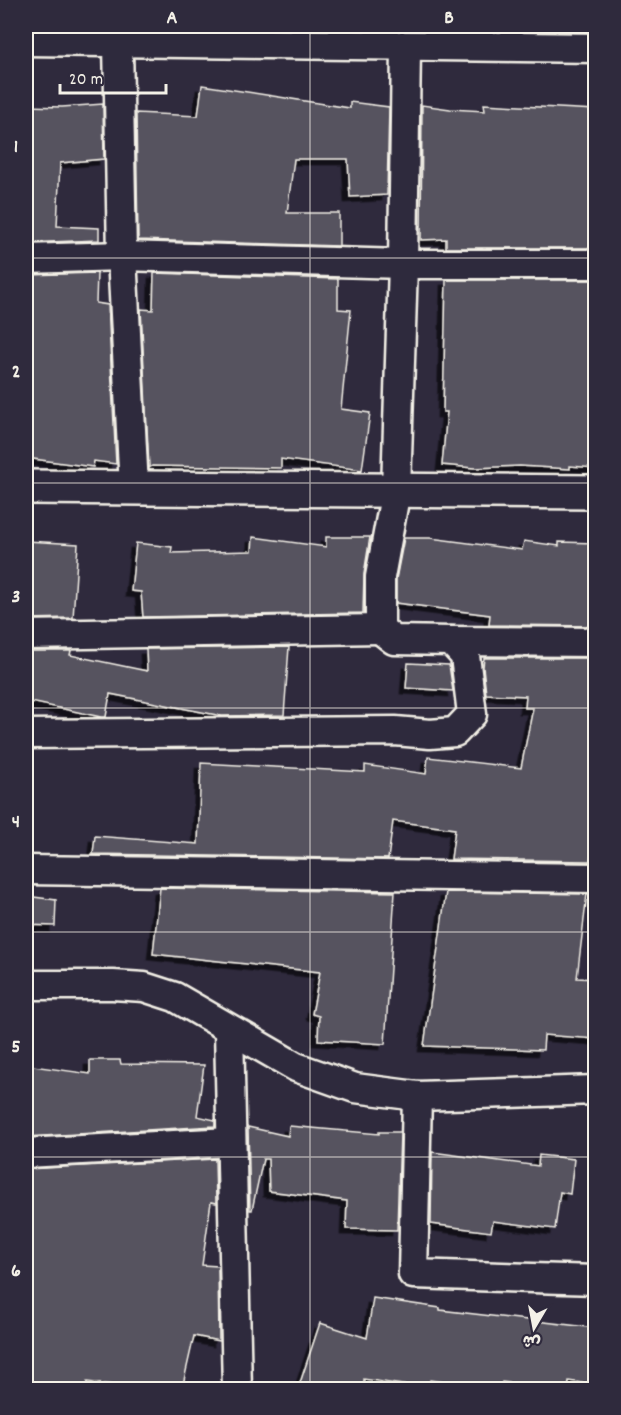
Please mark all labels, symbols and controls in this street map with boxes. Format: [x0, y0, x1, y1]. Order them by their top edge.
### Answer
text: A [167, 5, 178, 33]
text: B [444, 5, 454, 33]
scale bar [60, 57, 166, 95]
text: 20 m [69, 68, 103, 93]
text: 1 [14, 134, 18, 162]
text: 2 [12, 359, 20, 387]
text: 3 [12, 584, 20, 612]
text: 4 [12, 809, 20, 837]
text: 5 [11, 1034, 21, 1062]
text: 6 [11, 1258, 21, 1286]
north arrow [504, 1298, 564, 1358]
text: ش [521, 1327, 542, 1353]

